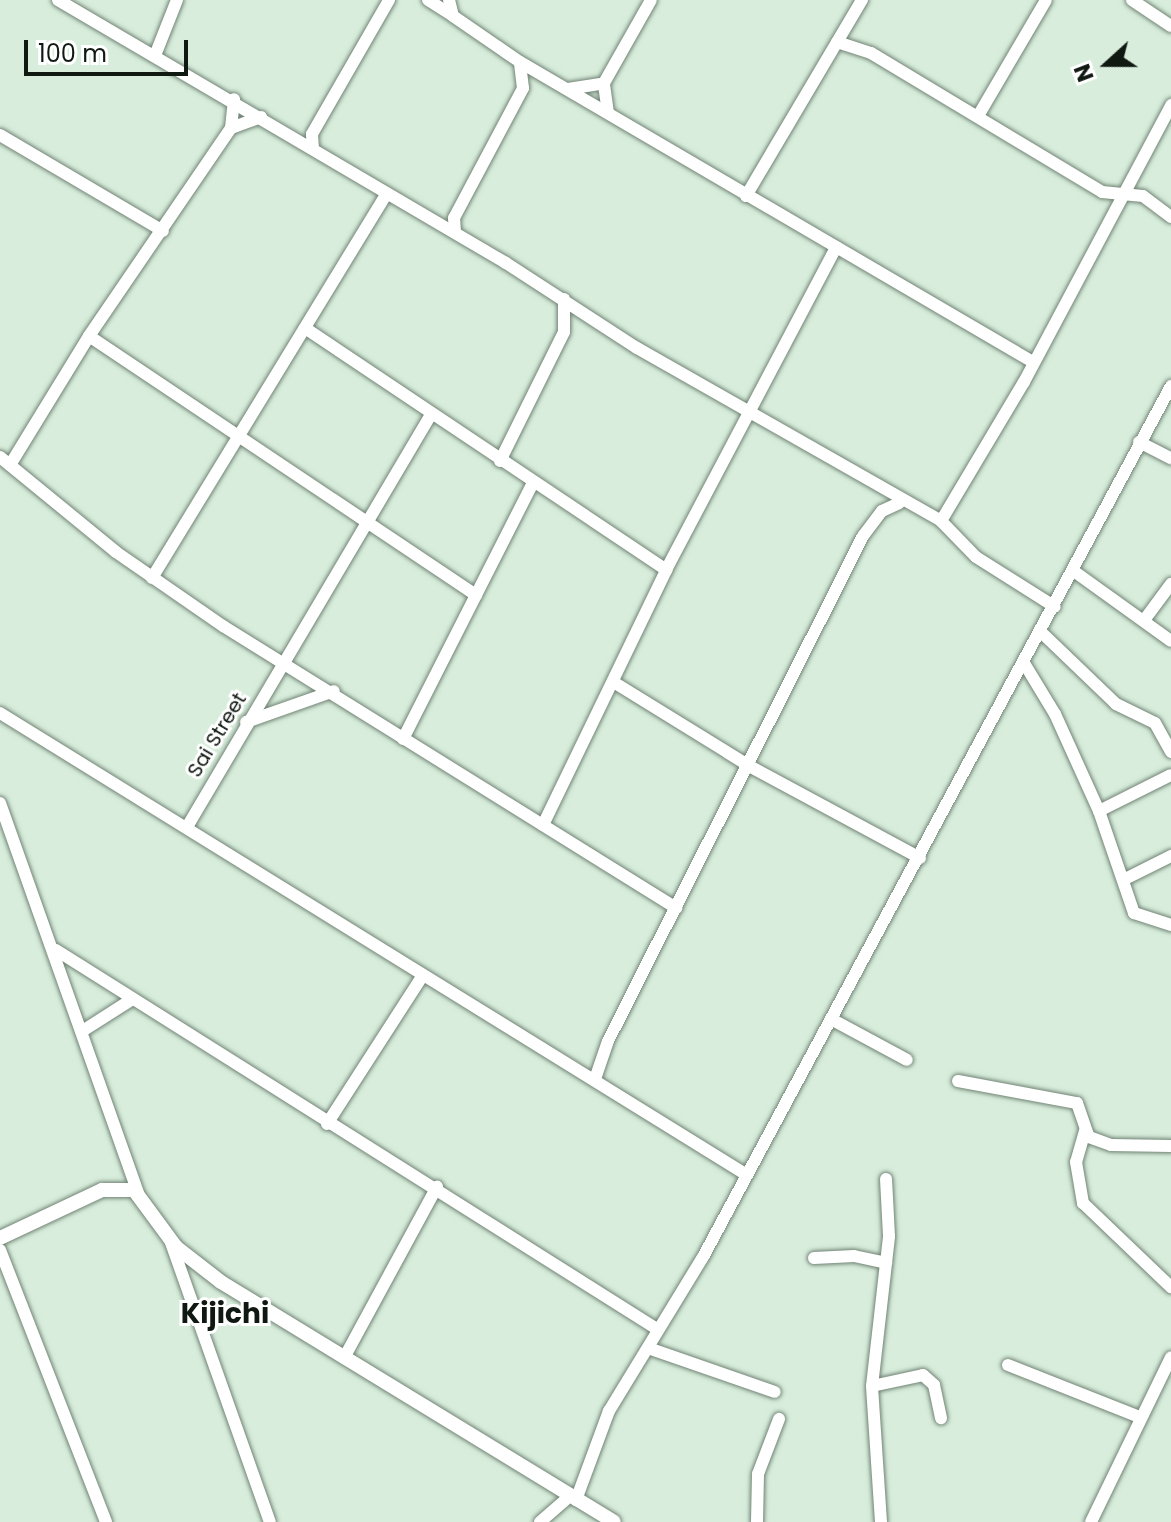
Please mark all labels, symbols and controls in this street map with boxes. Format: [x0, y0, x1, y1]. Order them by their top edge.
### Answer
scale bar [28, 24, 192, 74]
north arrow [1067, 24, 1147, 104]
text: 100 m [38, 37, 107, 70]
text: N [1067, 60, 1102, 86]
street label: Sai Street [182, 688, 252, 782]
district label: Kijichi [181, 1297, 269, 1331]

